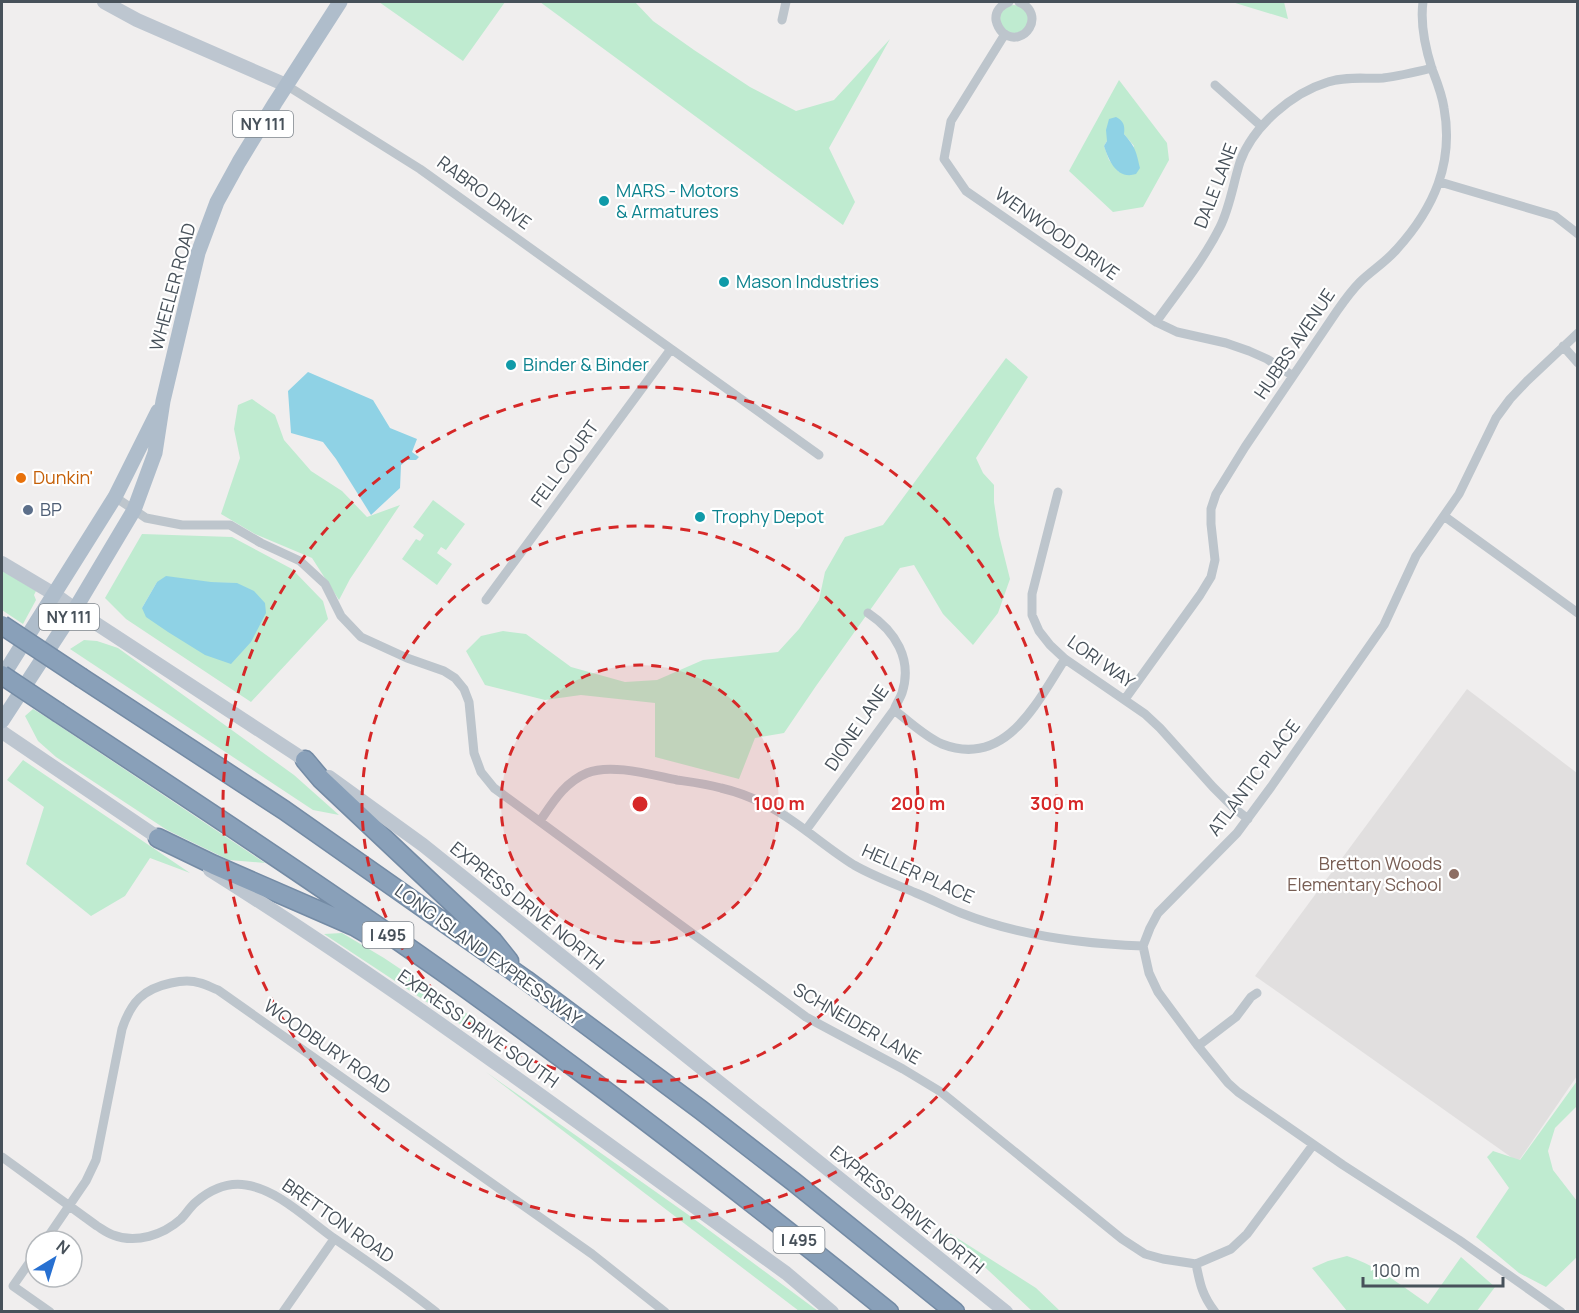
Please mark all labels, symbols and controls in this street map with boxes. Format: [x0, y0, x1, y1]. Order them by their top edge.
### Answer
road number: NY 111 [233, 111, 293, 137]
street label: DALE LANE [1188, 140, 1242, 232]
street label: RABRO DRIVE [433, 150, 536, 234]
place label: MARS - Motors & Armatures [616, 178, 739, 223]
street label: WENWOOD DRIVE [991, 181, 1124, 285]
marker: MARS - Motors & Armatures [597, 194, 611, 208]
street label: WHEELER ROAD [143, 220, 201, 353]
place label: Mason Industries [736, 269, 879, 293]
marker: Mason Industries [717, 275, 731, 289]
street label: HUBBS AVENUE [1248, 284, 1340, 403]
place label: Binder & Binder [523, 352, 650, 376]
marker: Binder & Binder [504, 358, 518, 372]
street label: FELL COURT [525, 415, 604, 511]
place label: Dunkin' [33, 465, 93, 489]
marker: Dunkin' [14, 471, 28, 485]
place label: BP [40, 497, 62, 521]
marker: BP [21, 503, 35, 517]
place label: Trophy Depot [712, 504, 824, 528]
marker: Trophy Depot [693, 510, 707, 524]
road number: NY 111 [39, 604, 99, 630]
street label: LORI WAY [1063, 629, 1141, 694]
street label: DIONE LANE [819, 680, 894, 775]
street label: ATLANTIC PLACE [1202, 714, 1305, 840]
text: 100 m [753, 791, 805, 815]
text: 200 m [891, 791, 945, 815]
text: 300 m [1030, 791, 1084, 815]
centre of rings [630, 794, 650, 814]
street label: EXPRESS DRIVE NORTH [446, 836, 610, 975]
street label: HELLER PLACE [859, 838, 978, 909]
place label: Bretton Woods Elementary School [1287, 851, 1442, 896]
marker: Bretton Woods Elementary School [1447, 867, 1461, 881]
street label: LONG ISLAND EXPRESSWAY [390, 878, 588, 1031]
road number: I 495 [362, 922, 414, 948]
street label: EXPRESS DRIVE SOUTH [393, 963, 564, 1093]
street label: SCHNEIDER LANE [789, 977, 926, 1069]
street label: WOODBURY ROAD [259, 993, 396, 1099]
street label: EXPRESS DRIVE NORTH [826, 1140, 990, 1279]
street label: BRETTON ROAD [278, 1173, 399, 1268]
road number: I 495 [774, 1227, 824, 1253]
north arrow [24, 1229, 84, 1289]
text: N [52, 1235, 75, 1259]
scale bar [1363, 1250, 1502, 1288]
text: 100 m [1372, 1258, 1420, 1282]

